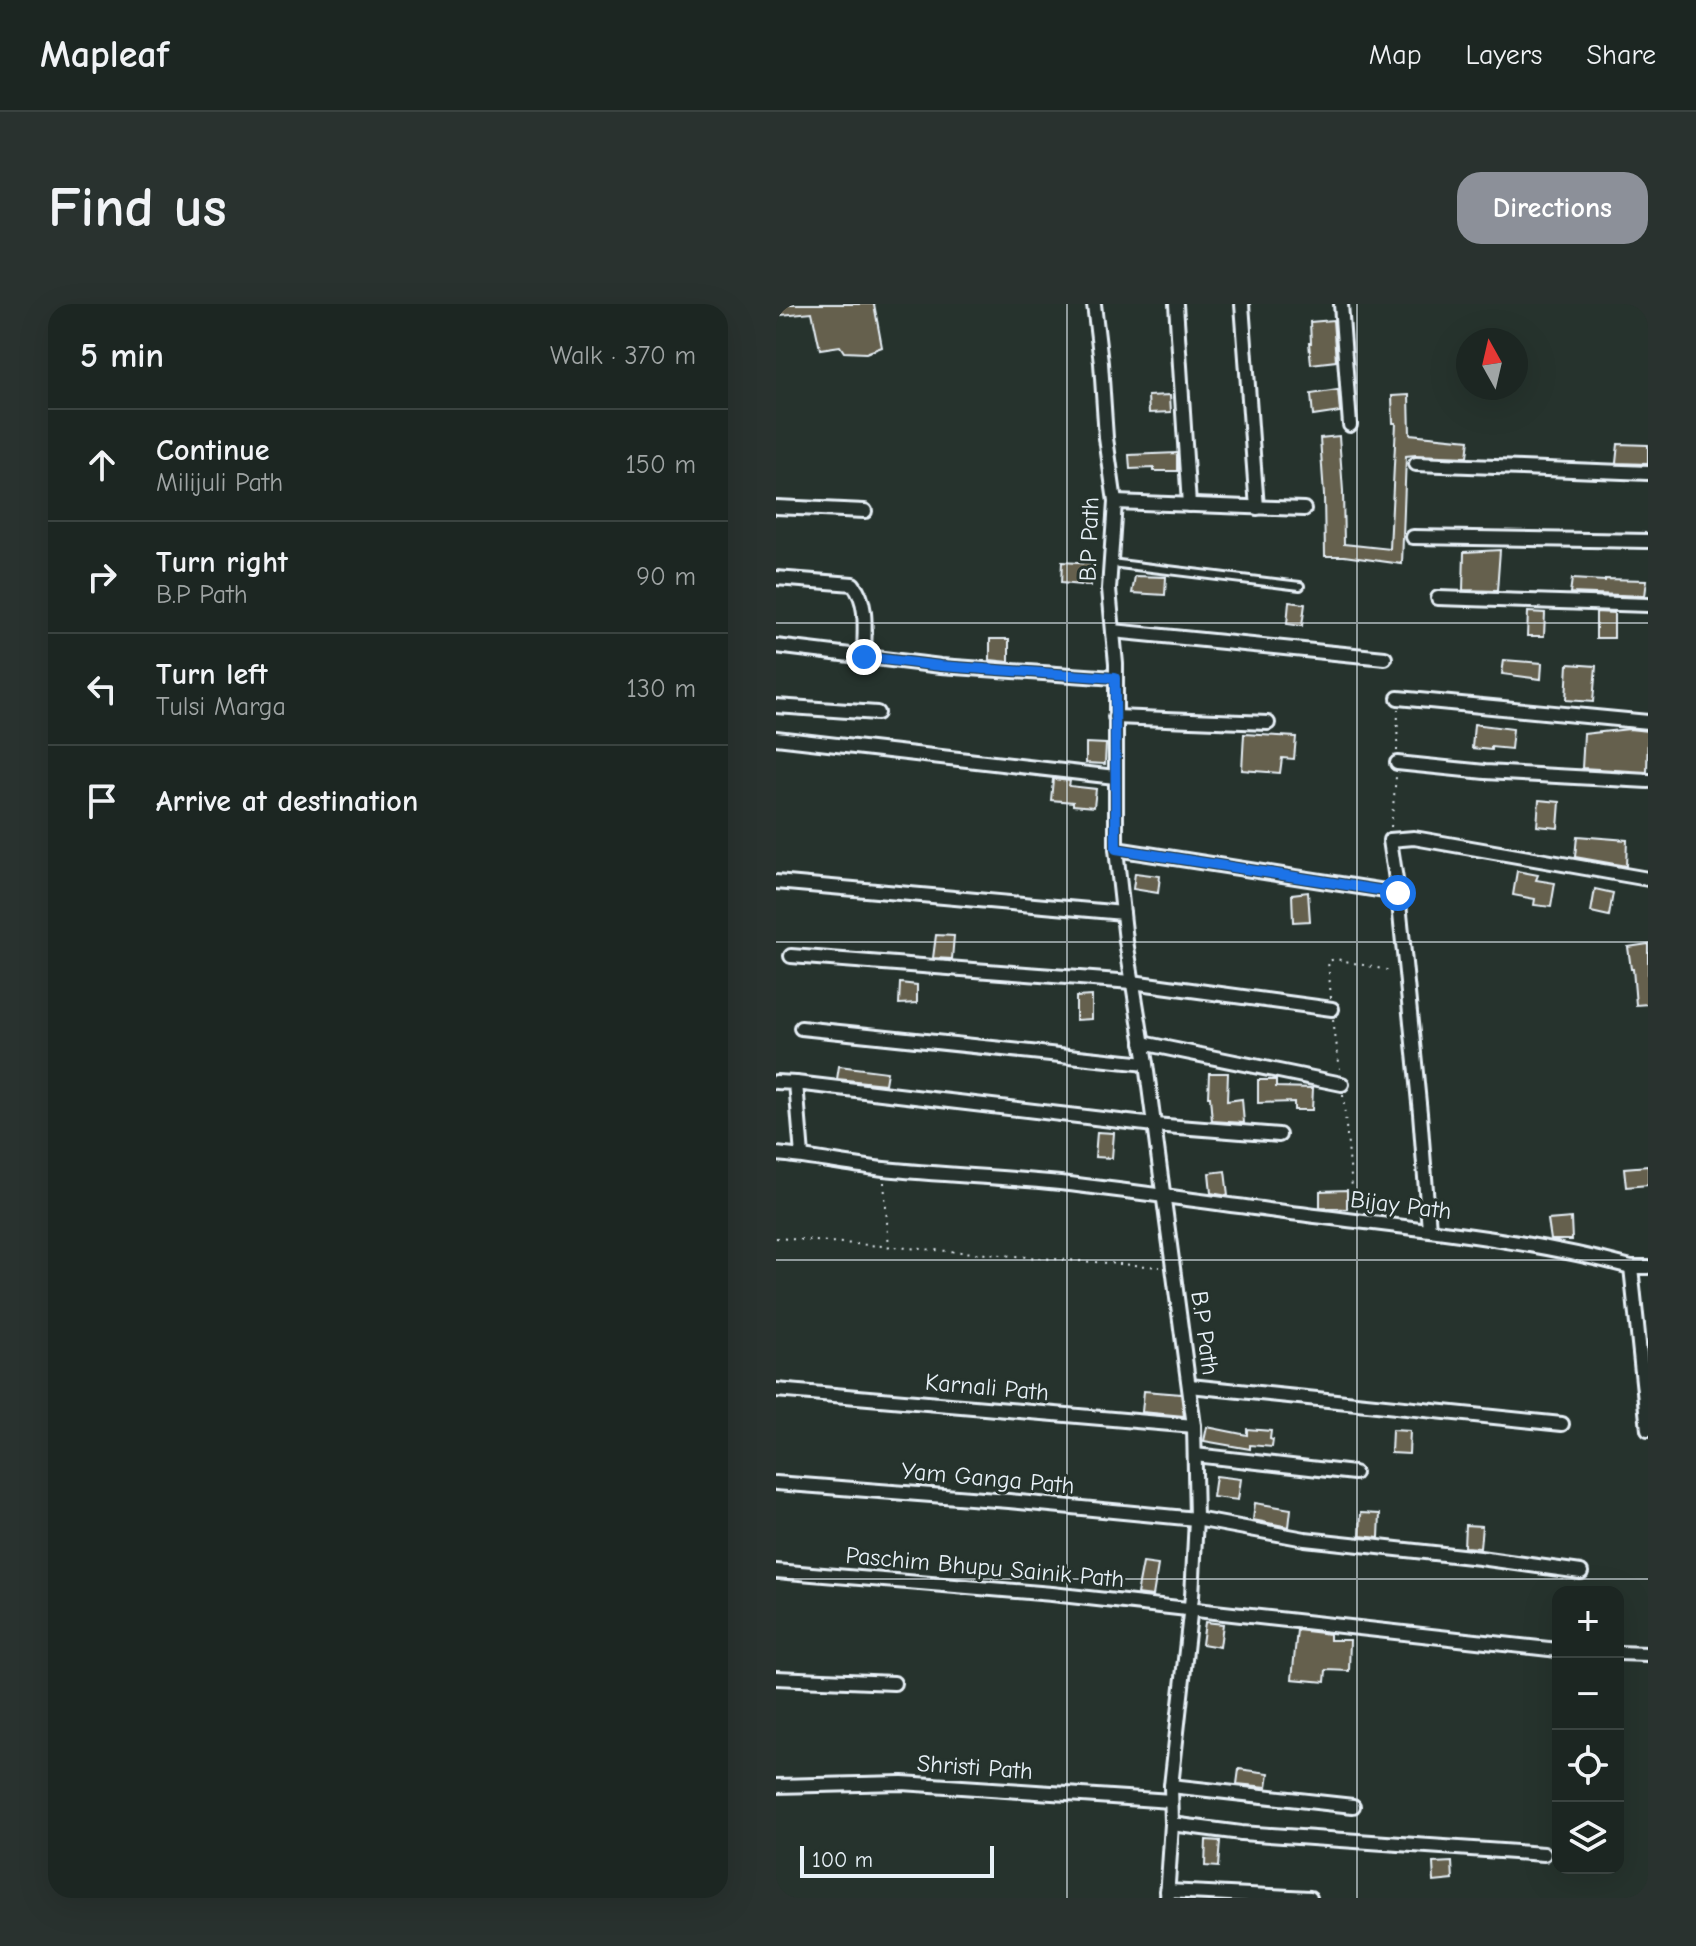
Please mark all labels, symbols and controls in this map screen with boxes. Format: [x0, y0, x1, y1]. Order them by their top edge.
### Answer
text: Mapleaf [40, 33, 169, 77]
text: Map [1369, 39, 1422, 71]
text: Layers [1466, 39, 1542, 71]
text: Share [1586, 39, 1656, 71]
button: Directions [1457, 172, 1648, 244]
text: Find us [48, 176, 227, 240]
north arrow [1456, 328, 1528, 400]
text: 5 min [80, 336, 164, 376]
text: Walk · 370 m [550, 341, 696, 371]
text: Continue [156, 433, 270, 468]
icon: ahead [80, 443, 124, 487]
text: 150 m [626, 450, 696, 480]
text: Milijuli Path [156, 468, 283, 498]
street label: B.P Path [1074, 496, 1104, 582]
text: Turn right [156, 545, 288, 580]
icon: right [80, 555, 124, 599]
text: 90 m [636, 562, 696, 592]
text: B.P Path [156, 580, 248, 610]
route end [846, 639, 882, 675]
text: Turn left [156, 657, 268, 692]
icon: left [80, 667, 124, 711]
text: 130 m [627, 674, 696, 704]
text: Tulsi Marga [156, 692, 286, 722]
icon: arrive [80, 779, 124, 823]
text: Arrive at destination [156, 784, 418, 819]
route start [1380, 875, 1416, 911]
street label: Bijay Path [1349, 1185, 1453, 1225]
street label: B.P Path [1185, 1289, 1225, 1377]
street label: Karnali Path [924, 1368, 1050, 1406]
street label: Yam Ganga Path [900, 1456, 1076, 1500]
street label: Paschim Bhupu Sainik Path [845, 1541, 1125, 1593]
map controls [1552, 1586, 1624, 1874]
button: + [1552, 1586, 1624, 1658]
button: − [1552, 1658, 1624, 1730]
button: locate [1552, 1730, 1624, 1802]
street label: Shristi Path [916, 1749, 1034, 1785]
button: layers [1552, 1802, 1624, 1874]
scale bar [800, 1842, 994, 1878]
text: 100 m [812, 1847, 873, 1873]

